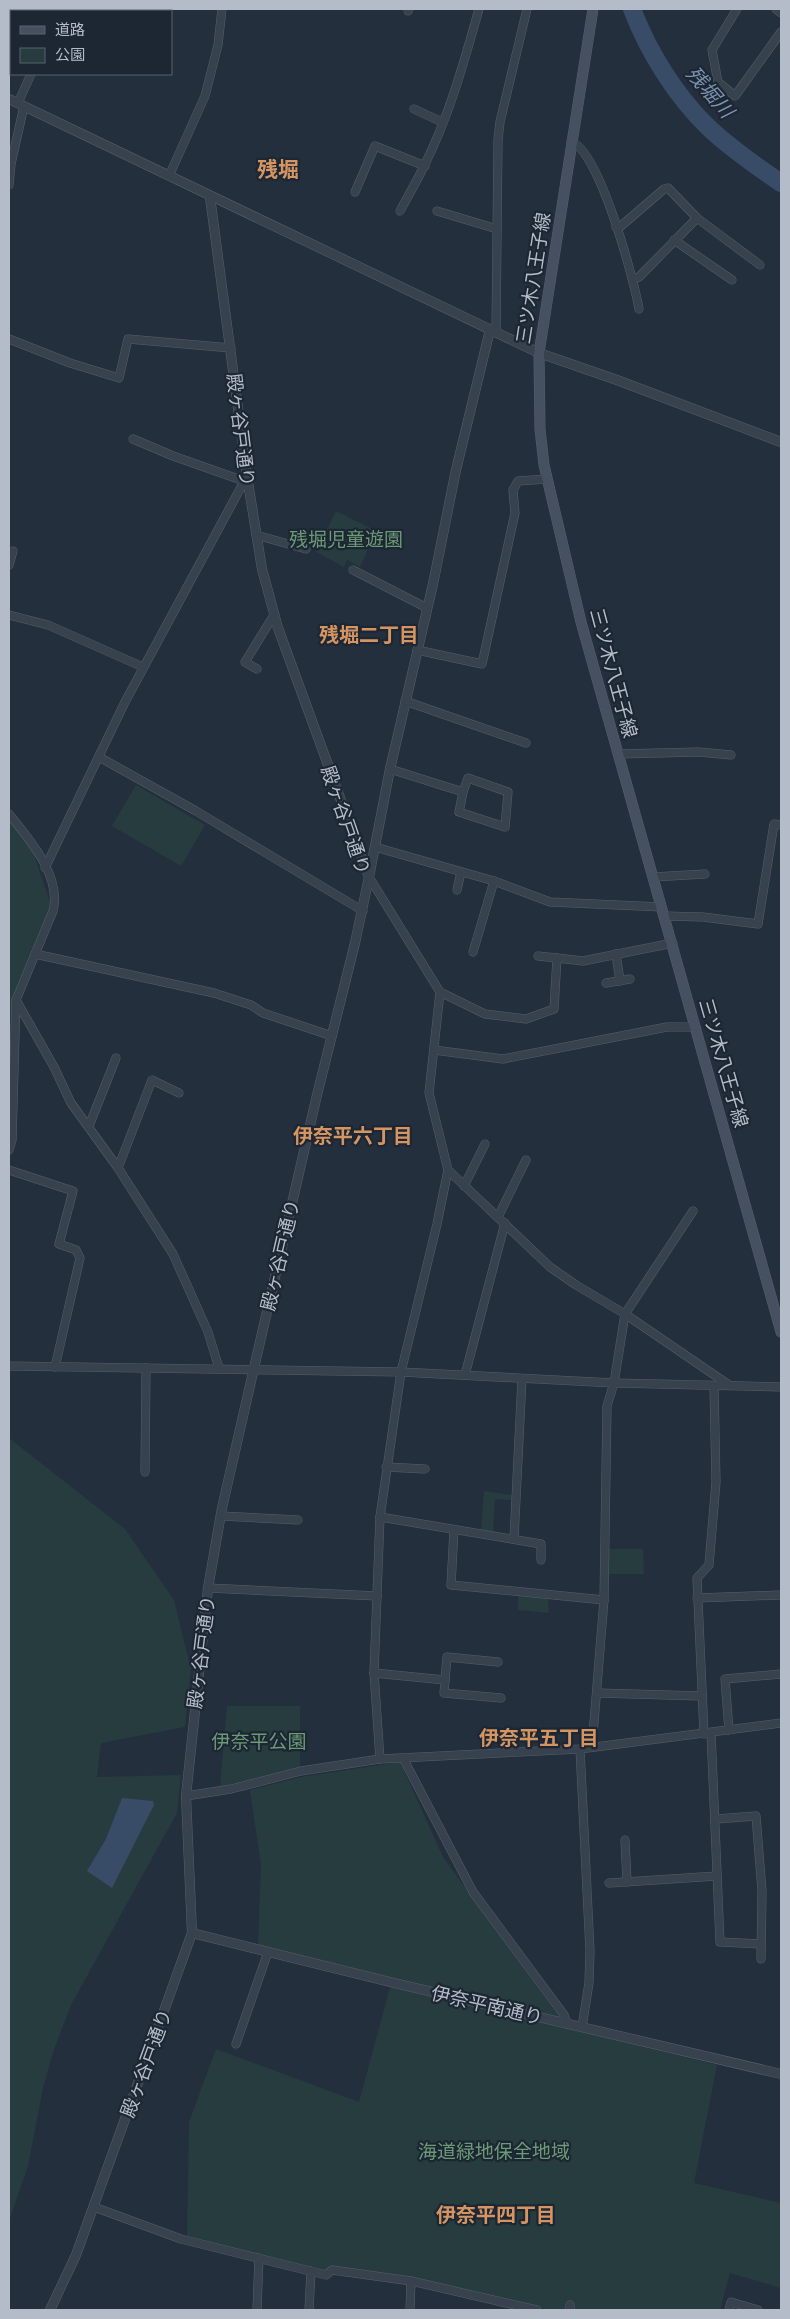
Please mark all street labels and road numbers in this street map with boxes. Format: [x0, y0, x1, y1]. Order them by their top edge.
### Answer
street label: 三ツ木八王子線 [511, 210, 554, 345]
street label: 殿ヶ谷戸通り [223, 372, 260, 488]
street label: 三ツ木八王子線 [586, 606, 643, 740]
street label: 殿ヶ谷戸通り [317, 762, 376, 877]
street label: 三ツ木八王子線 [695, 996, 754, 1130]
street label: 殿ヶ谷戸通り [255, 1197, 304, 1313]
street label: 殿ヶ谷戸通り [182, 1594, 219, 1710]
street label: 伊奈平南通り [429, 1980, 545, 2029]
street label: 殿ヶ谷戸通り [115, 2005, 176, 2120]

